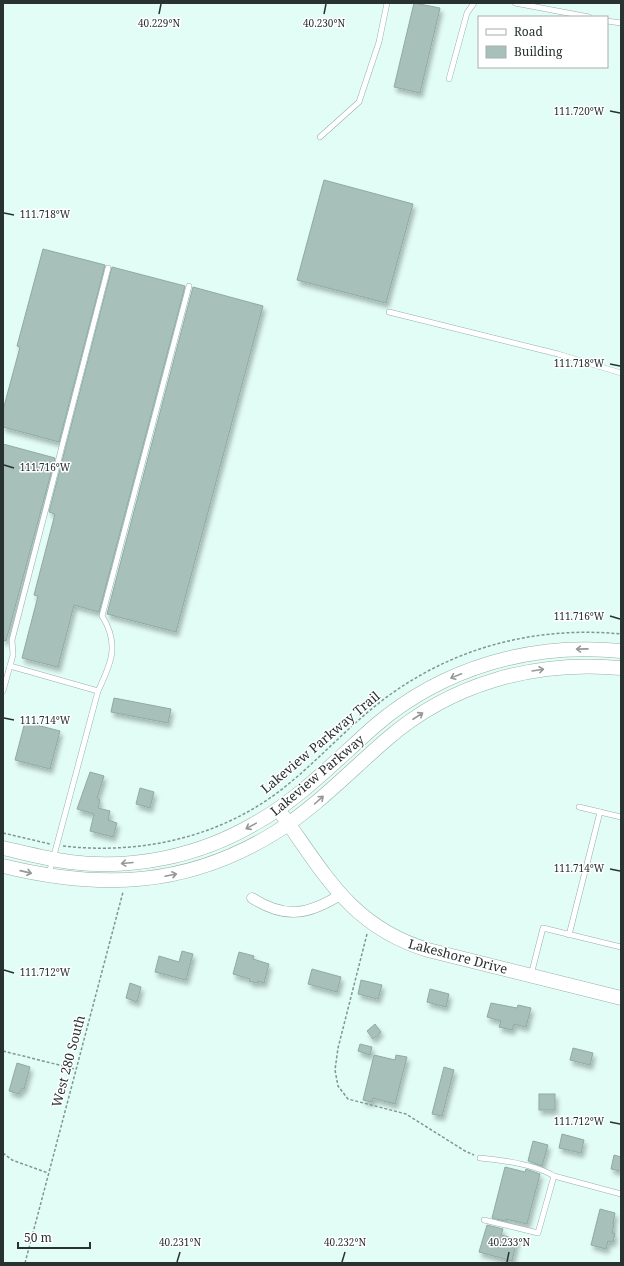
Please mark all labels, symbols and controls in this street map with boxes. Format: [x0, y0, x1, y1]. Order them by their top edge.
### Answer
text: 40.229°N [138, 16, 180, 30]
text: 40.230°N [303, 16, 345, 30]
legend [478, 16, 608, 68]
text: Road [514, 23, 544, 40]
text: Building [514, 43, 563, 60]
text: 111.720°W [554, 104, 605, 118]
text: 111.718°W [20, 207, 71, 221]
text: 111.718°W [554, 356, 605, 370]
text: 111.716°W [20, 460, 71, 474]
text: 111.716°W [554, 609, 605, 623]
one-way arrow [576, 645, 589, 652]
one-way arrow [532, 666, 545, 674]
one-way arrow [450, 672, 462, 680]
street label: Lakeview Parkway Trail [257, 688, 383, 796]
one-way arrow [412, 712, 423, 720]
text: 111.714°W [20, 713, 71, 727]
street label: Lakeview Parkway [267, 731, 367, 819]
one-way arrow [314, 795, 324, 804]
one-way arrow [245, 823, 257, 831]
one-way arrow [121, 860, 134, 867]
text: 111.714°W [554, 861, 605, 875]
one-way arrow [19, 868, 32, 876]
one-way arrow [164, 870, 177, 878]
street label: Lakeshore Drive [406, 934, 510, 978]
text: 111.712°W [20, 965, 71, 979]
street label: West 280 South [47, 1013, 89, 1109]
text: 111.712°W [554, 1114, 605, 1128]
scale bar [18, 1224, 90, 1250]
text: 50 m [24, 1229, 52, 1246]
text: 40.231°N [159, 1235, 201, 1249]
text: 40.232°N [324, 1235, 366, 1249]
text: 40.233°N [488, 1235, 530, 1249]

